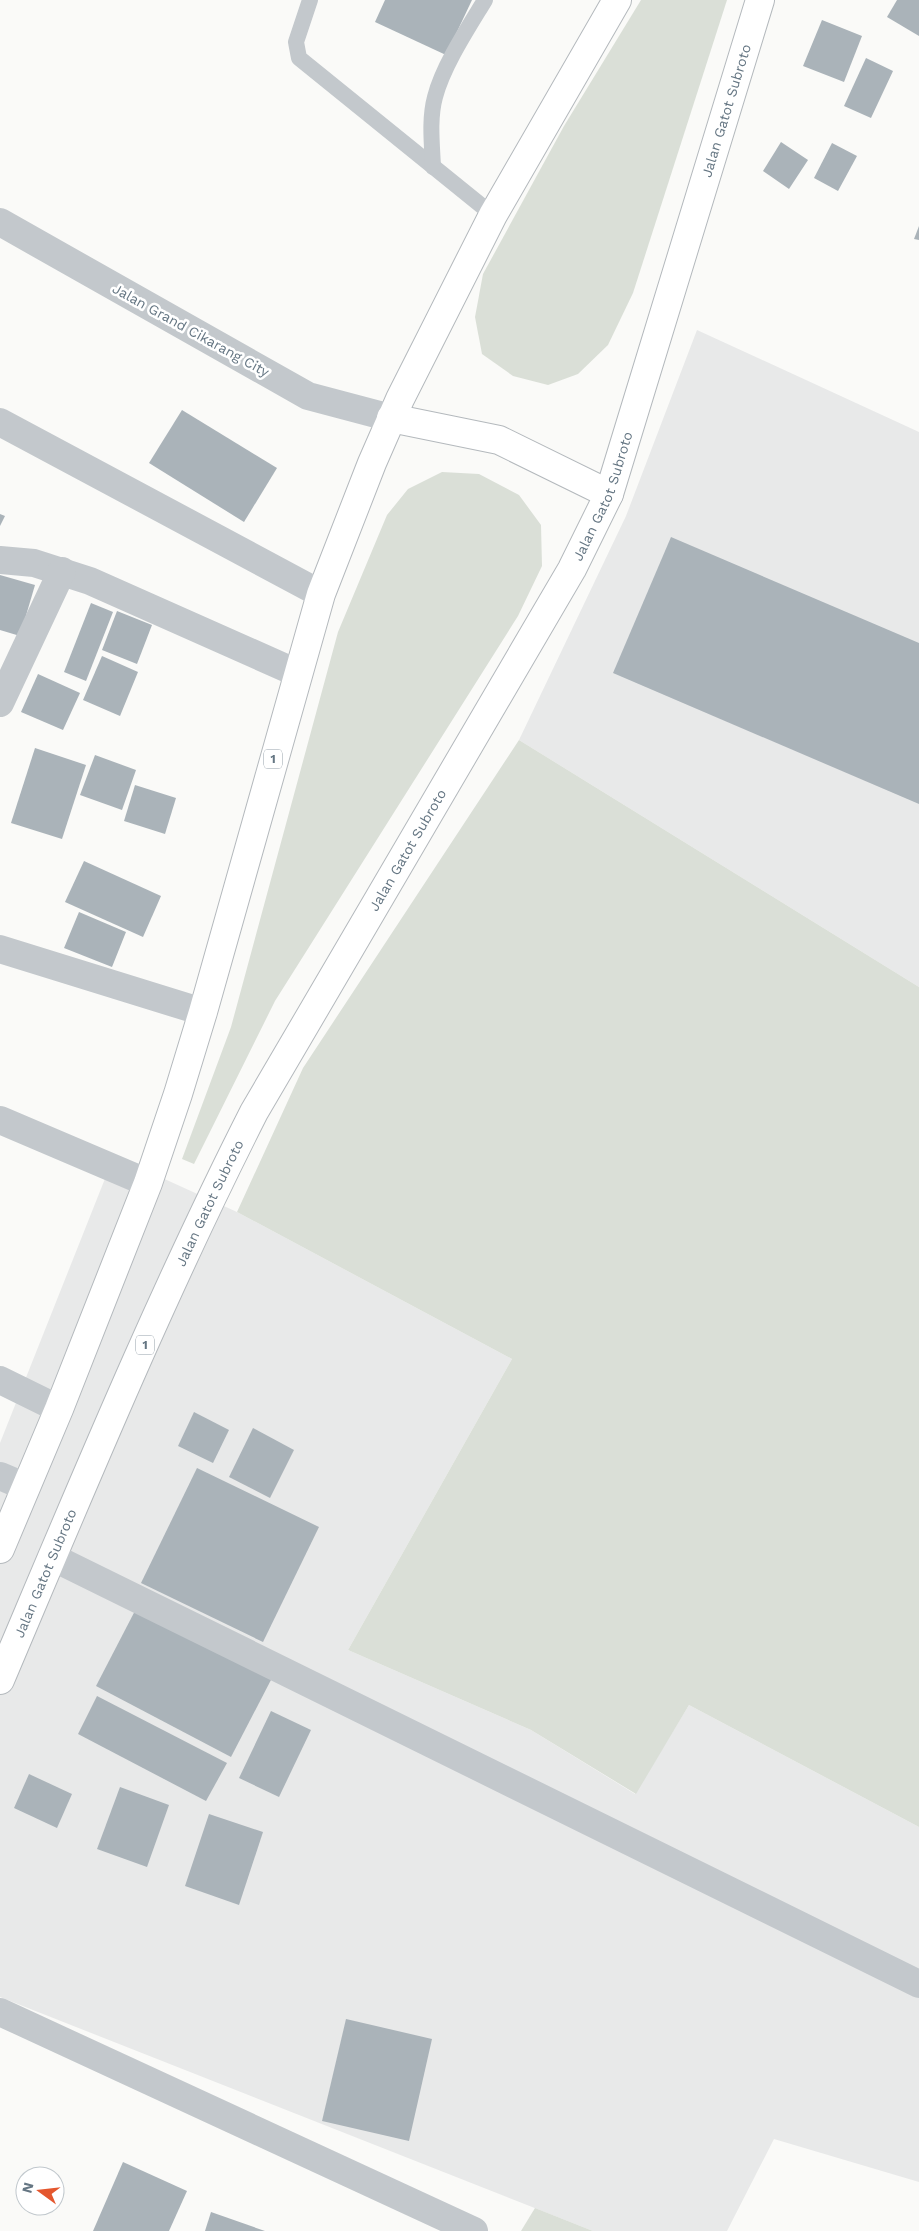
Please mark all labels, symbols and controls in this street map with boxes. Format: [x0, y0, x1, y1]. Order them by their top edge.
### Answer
street label: Jalan Gatot Subroto [698, 42, 754, 179]
street label: Jalan Grand Cikarang City [110, 280, 273, 380]
street label: Jalan Gatot Subroto [569, 430, 636, 563]
road number: 1 [264, 750, 282, 769]
street label: Jalan Gatot Subroto [366, 786, 449, 914]
street label: Jalan Gatot Subroto [173, 1137, 247, 1269]
road number: 1 [136, 1336, 154, 1354]
street label: Jalan Gatot Subroto [11, 1506, 80, 1640]
north arrow [15, 2166, 65, 2216]
text: N [18, 2181, 37, 2195]

